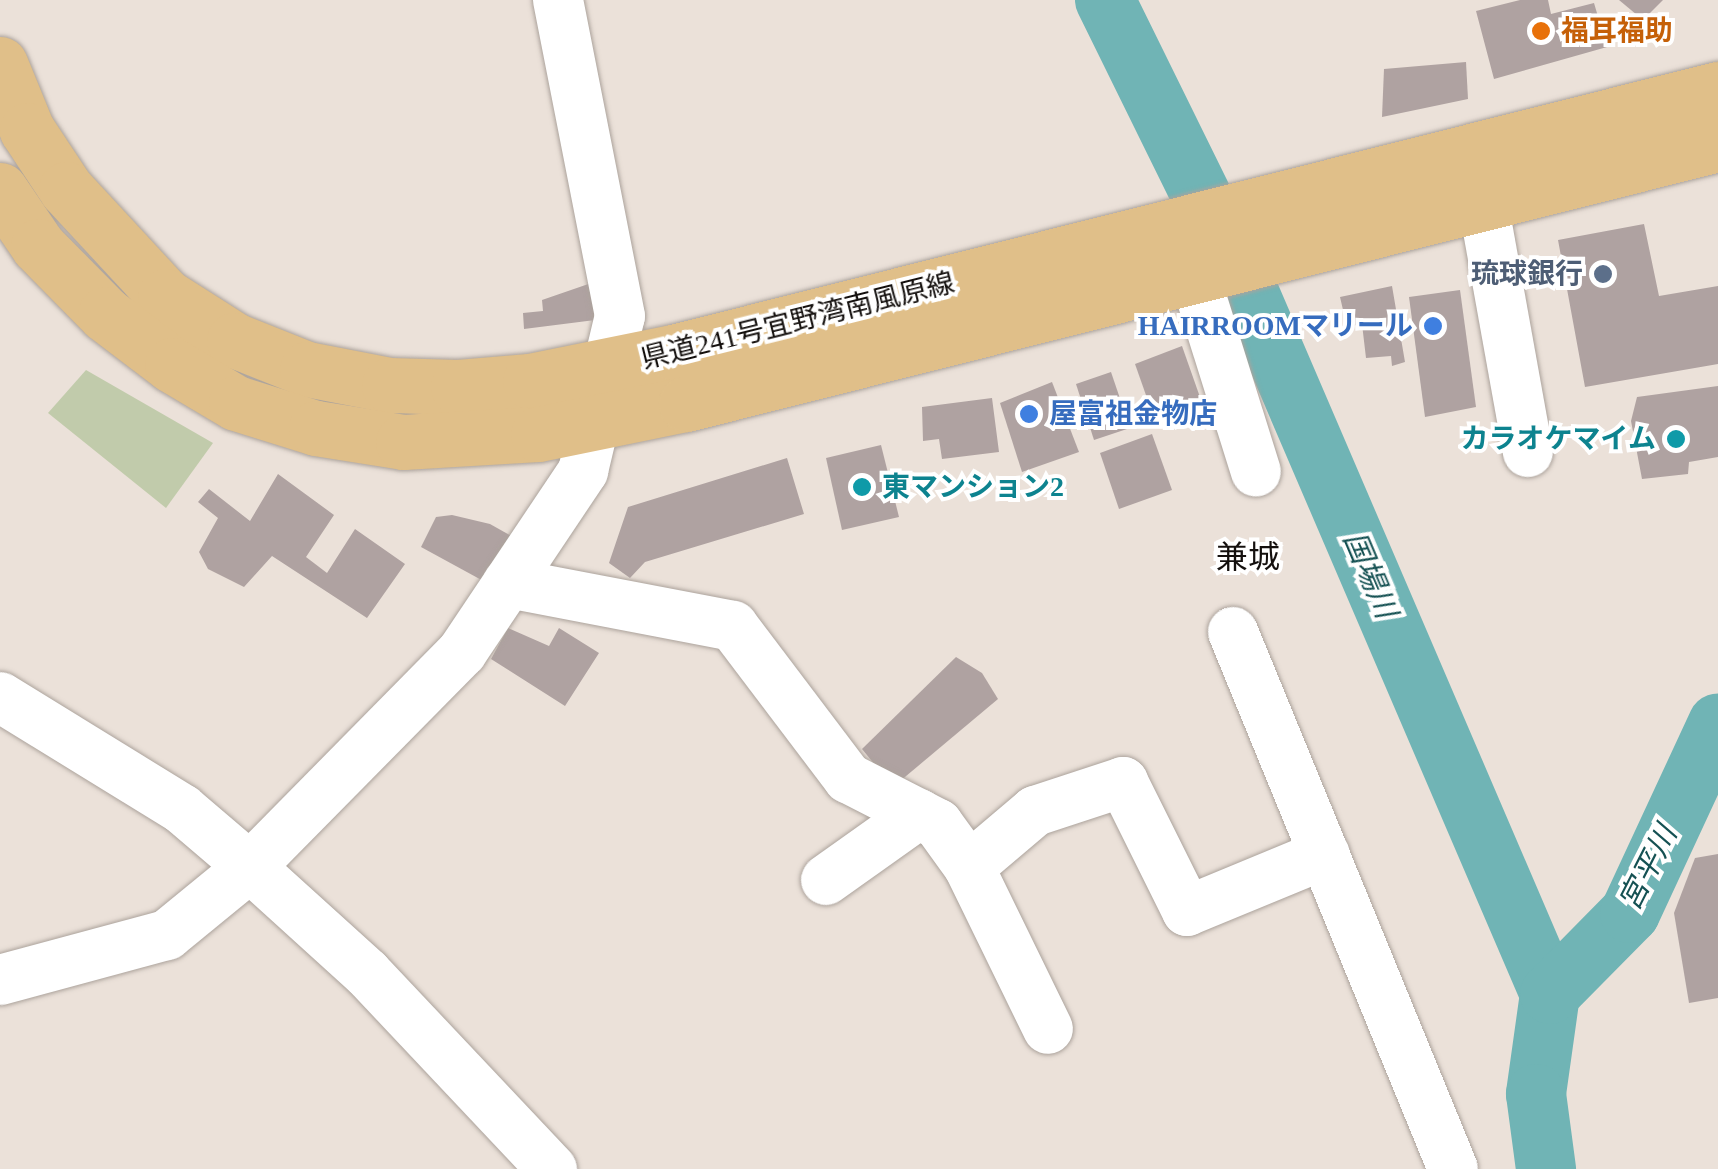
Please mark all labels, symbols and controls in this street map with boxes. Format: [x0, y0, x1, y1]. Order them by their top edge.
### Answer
place label: 福耳福助 [1561, 14, 1673, 48]
marker: 福耳福助 [1530, 20, 1552, 42]
place label: 琉球銀行 [1471, 257, 1583, 291]
marker: 琉球銀行 [1592, 263, 1614, 285]
street label: 県道241号宜野湾南風原線 [638, 266, 958, 376]
place label: HAIRROOMマリール [1138, 309, 1413, 343]
marker: HAIRROOMマリール [1422, 315, 1444, 337]
place label: 屋富祖金物店 [1049, 397, 1217, 431]
marker: 屋富祖金物店 [1018, 403, 1040, 425]
place label: カラオケマイム [1460, 422, 1656, 456]
marker: カラオケマイム [1665, 428, 1687, 450]
place label: 東マンション2 [882, 470, 1064, 504]
marker: 東マンション2 [851, 476, 873, 498]
water label: 国場川 [1336, 527, 1404, 623]
district label: 兼城 [1216, 538, 1280, 576]
water label: 宮平川 [1612, 820, 1684, 916]

